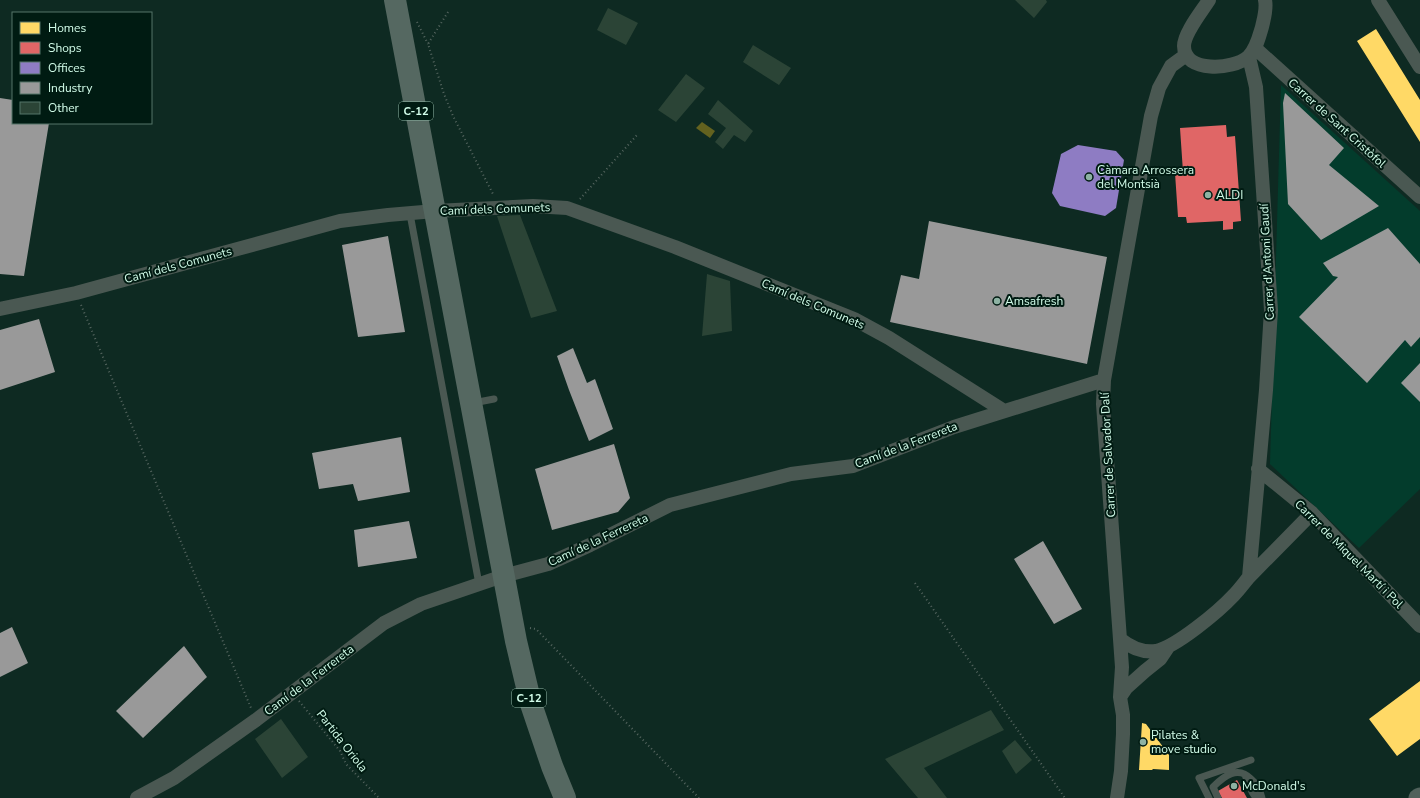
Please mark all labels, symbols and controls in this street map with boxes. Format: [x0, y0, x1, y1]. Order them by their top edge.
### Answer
legend [12, 12, 152, 124]
text: Homes [48, 20, 86, 36]
text: Shops [48, 40, 82, 56]
text: Offices [48, 60, 86, 76]
street label: Carrer de Sant Cristòfol [1285, 75, 1390, 172]
text: Industry [48, 80, 93, 96]
text: Other [48, 100, 80, 116]
road number: C-12 [399, 102, 433, 120]
place label: Càmara Arrossera del Montsià [1097, 162, 1194, 192]
marker: Càmara Arrossera del Montsià [1084, 172, 1094, 182]
place label: ALDI [1216, 187, 1243, 203]
marker: ALDI [1203, 190, 1213, 200]
street label: Camí dels Comunets [439, 199, 551, 219]
street label: Carrer d'Antoni Gaudí [1256, 202, 1278, 321]
street label: Camí dels Comunets [123, 243, 234, 287]
street label: Camí dels Comunets [759, 275, 867, 333]
place label: Amsafresh [1005, 293, 1063, 309]
marker: Amsafresh [992, 296, 1002, 306]
street label: Carrer de Salvador Dalí [1097, 391, 1119, 518]
street label: Camí de la Ferrereta [852, 418, 960, 472]
street label: Carrer de Miquel Martí i Pol [1291, 496, 1407, 612]
street label: Camí de la Ferrereta [545, 510, 651, 570]
street label: Camí de la Ferrereta [261, 641, 357, 719]
road number: C-12 [512, 689, 546, 707]
street label: Partida Oriola [313, 707, 371, 775]
place label: Pilates & move studio [1151, 727, 1217, 757]
marker: Pilates & move studio [1138, 737, 1148, 747]
place label: McDonald's [1242, 778, 1306, 794]
marker: McDonald's [1229, 781, 1239, 791]

